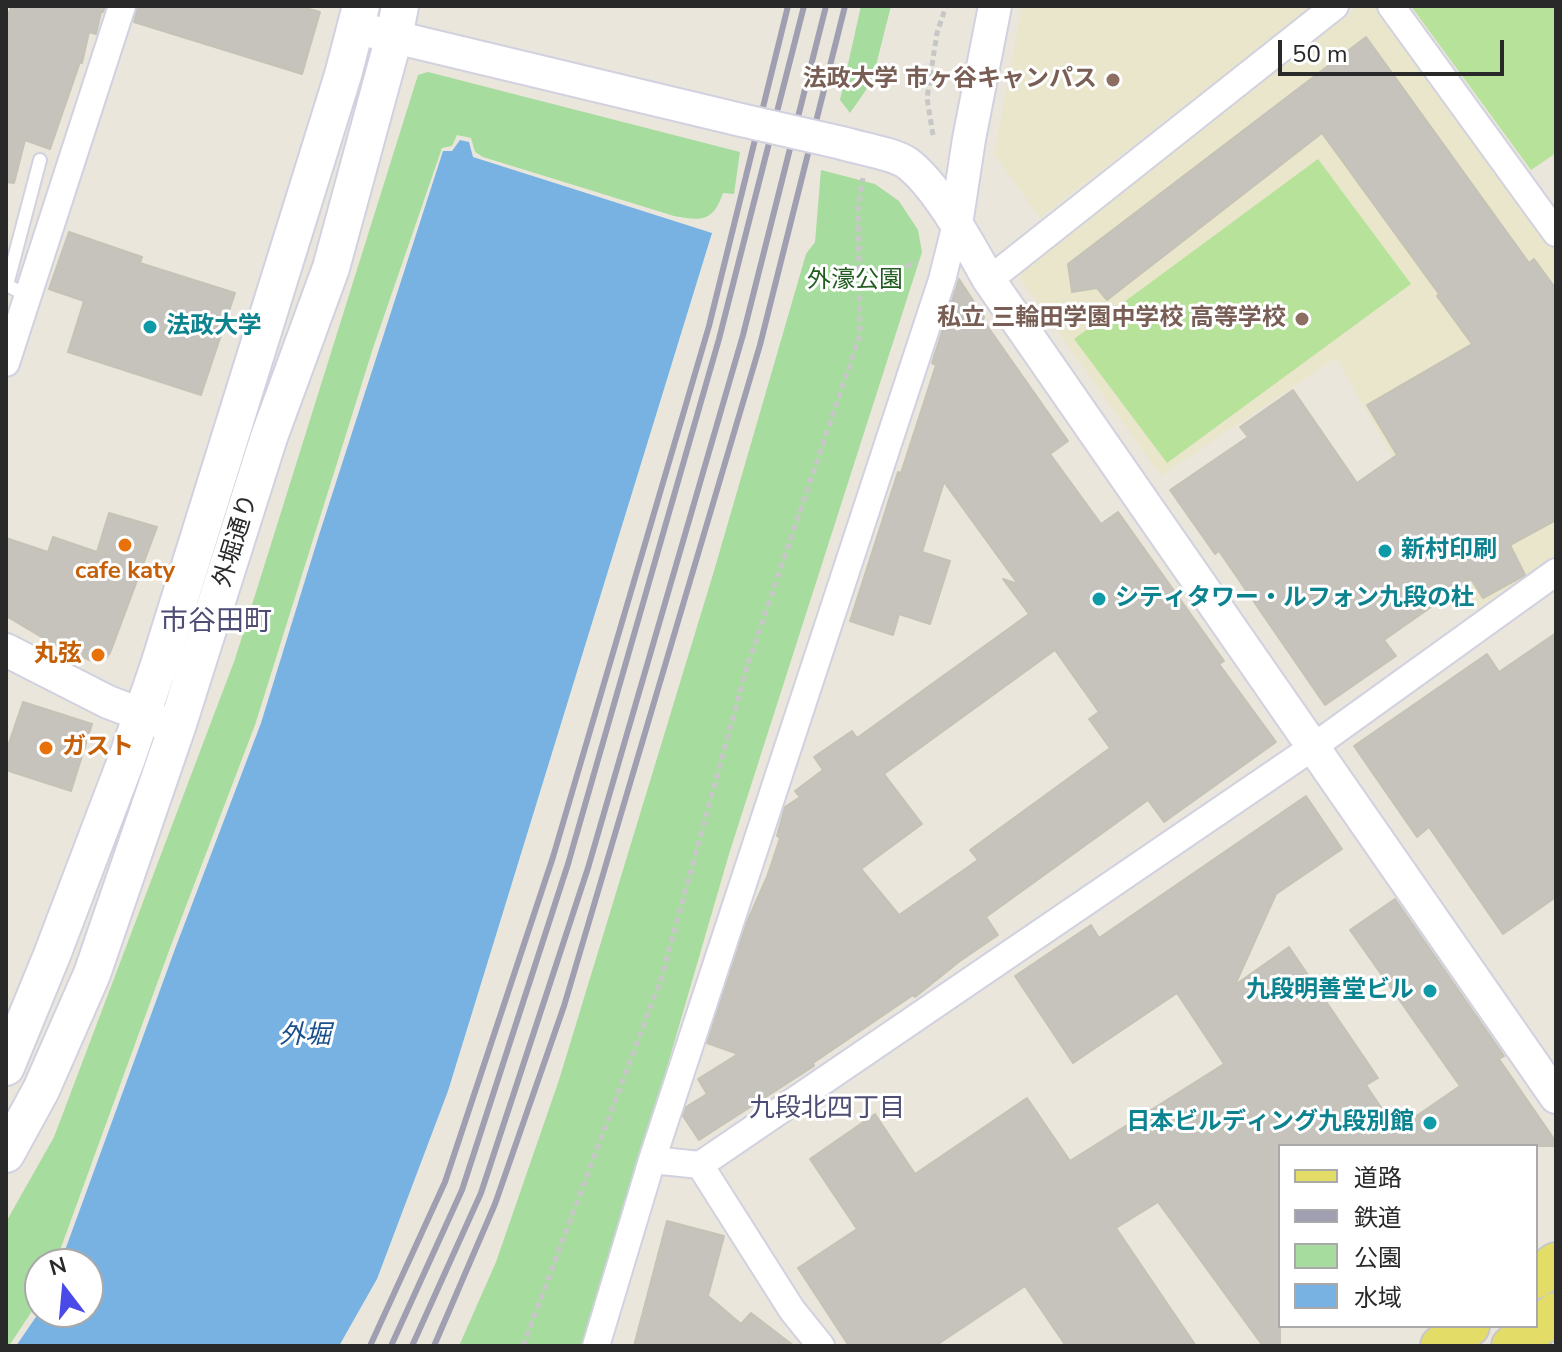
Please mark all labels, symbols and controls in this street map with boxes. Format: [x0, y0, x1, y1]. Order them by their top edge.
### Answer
scale bar [1282, 24, 1508, 74]
text: 50 m [1292, 38, 1348, 70]
place label: 法政大学 市ヶ谷キャンパス [803, 66, 1097, 94]
marker: 法政大学 市ヶ谷キャンパス [1104, 71, 1122, 89]
park label: 外濠公園 [807, 267, 903, 295]
place label: 私立 三輪田学園中学校 高等学校 [937, 305, 1286, 333]
marker: 私立 三輪田学園中学校 高等学校 [1293, 310, 1311, 328]
place label: 法政大学 [166, 313, 262, 341]
marker: 法政大学 [141, 318, 159, 336]
street label: 外堀通り [209, 491, 265, 591]
marker: cafe katy [116, 536, 134, 554]
place label: 新村印刷 [1401, 537, 1497, 565]
marker: 新村印刷 [1376, 542, 1394, 560]
place label: cafe katy [75, 558, 175, 586]
place label: シティタワー・ルフォン九段の杜 [1115, 585, 1475, 613]
marker: シティタワー・ルフォン九段の杜 [1090, 590, 1108, 608]
district label: 市谷田町 [160, 606, 272, 640]
place label: 丸弦 [34, 641, 82, 669]
marker: 丸弦 [89, 646, 107, 664]
place label: ガスト [62, 734, 134, 762]
marker: ガスト [37, 739, 55, 757]
place label: 九段明善堂ビル [1246, 977, 1414, 1005]
marker: 九段明善堂ビル [1421, 982, 1439, 1000]
water label: 外堀 [279, 1021, 331, 1053]
district label: 九段北四丁目 [749, 1094, 905, 1126]
place label: 日本ビルディング九段別館 [1126, 1109, 1414, 1137]
marker: 日本ビルディング九段別館 [1421, 1114, 1439, 1132]
legend [1278, 1144, 1538, 1328]
text: 道路 [1354, 1162, 1402, 1194]
text: 鉄道 [1354, 1202, 1402, 1234]
text: 公園 [1354, 1242, 1402, 1274]
north arrow [24, 1248, 104, 1328]
text: N [46, 1250, 70, 1284]
text: 水域 [1354, 1282, 1402, 1314]

